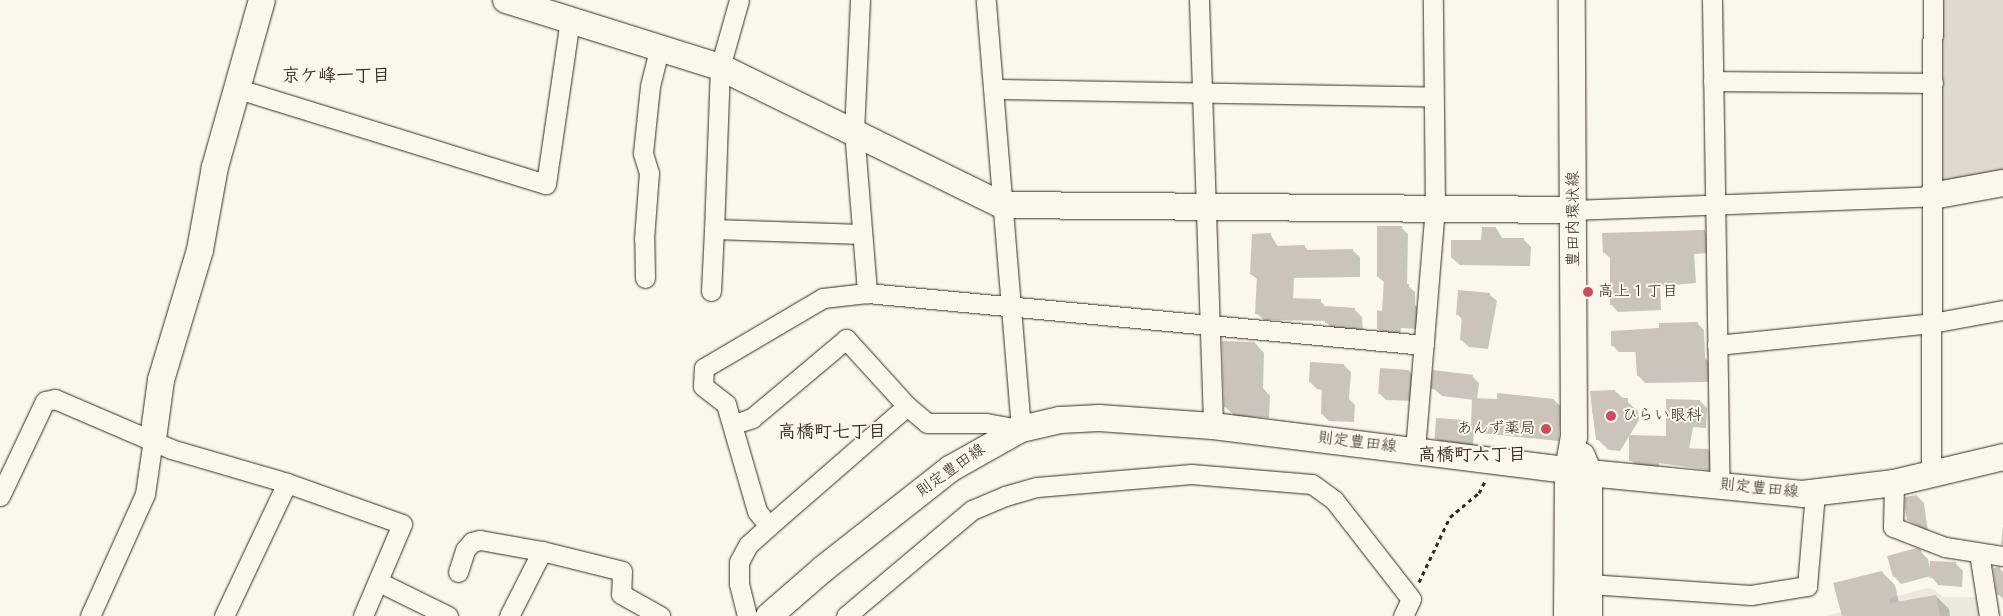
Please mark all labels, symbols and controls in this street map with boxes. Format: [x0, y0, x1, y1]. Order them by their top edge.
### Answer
district label: 京ケ峰一丁目 [282, 65, 390, 87]
street label: 豊田内環状線 [1564, 171, 1584, 267]
place label: 高上１丁目 [1598, 282, 1678, 302]
marker: 高上１丁目 [1582, 286, 1594, 298]
place label: ひらい眼科 [1622, 406, 1702, 426]
marker: ひらい眼科 [1604, 409, 1618, 423]
place label: あんず薬局 [1456, 419, 1536, 439]
district label: 高橋町七丁目 [778, 421, 886, 443]
marker: あんず薬局 [1540, 423, 1552, 435]
street label: 則定豊田線 [1316, 429, 1398, 457]
street label: 則定豊田線 [913, 440, 989, 502]
district label: 高橋町六丁目 [1418, 444, 1526, 466]
street label: 則定豊田線 [1718, 475, 1800, 503]

